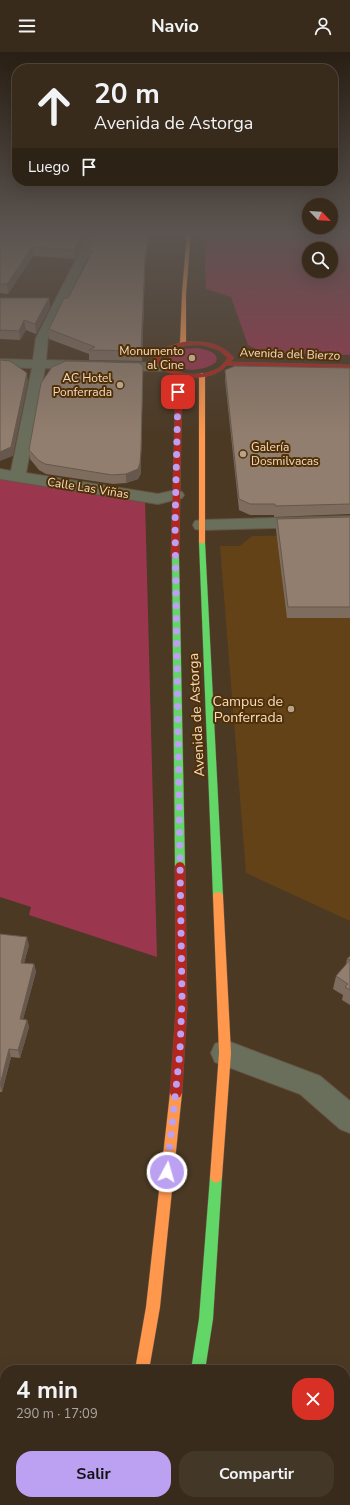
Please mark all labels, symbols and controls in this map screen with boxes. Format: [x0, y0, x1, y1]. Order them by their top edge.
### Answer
text: Navio [151, 14, 199, 38]
icon: menu [16, 15, 38, 37]
icon: person [312, 15, 334, 37]
text: 20 m [94, 75, 160, 113]
icon: ahead [28, 80, 80, 132]
text: Avenida de Astorga [94, 111, 253, 135]
icon: arrive [78, 156, 100, 178]
text: Luego [28, 157, 70, 177]
north arrow [302, 198, 338, 234]
map controls [302, 198, 338, 278]
button: search [302, 242, 338, 278]
place label: Monumento al Cine [119, 343, 184, 373]
street label: Avenida del Bierzo [239, 344, 341, 364]
marker: Monumento al Cine [187, 353, 197, 363]
place label: AC Hotel Ponferrada [53, 370, 112, 400]
pin [161, 375, 195, 409]
marker: AC Hotel Ponferrada [115, 380, 125, 390]
icon: arrive [167, 381, 189, 403]
place label: Galería Dosmilvacas [251, 439, 319, 469]
marker: Galería Dosmilvacas [238, 449, 248, 459]
street label: Calle Las Viñas [46, 474, 130, 502]
street label: Avenida de Astorga [184, 653, 209, 777]
place label: Campus de Ponferrada [212, 692, 283, 727]
marker: Campus de Ponferrada [286, 704, 296, 714]
position arrow [146, 1151, 188, 1193]
text: 4 min [16, 1374, 78, 1406]
button: close [292, 1378, 334, 1420]
text: 290 m · 17:09 [16, 1405, 98, 1423]
button: Salir [16, 1451, 171, 1497]
button: Compartir [179, 1451, 334, 1497]

